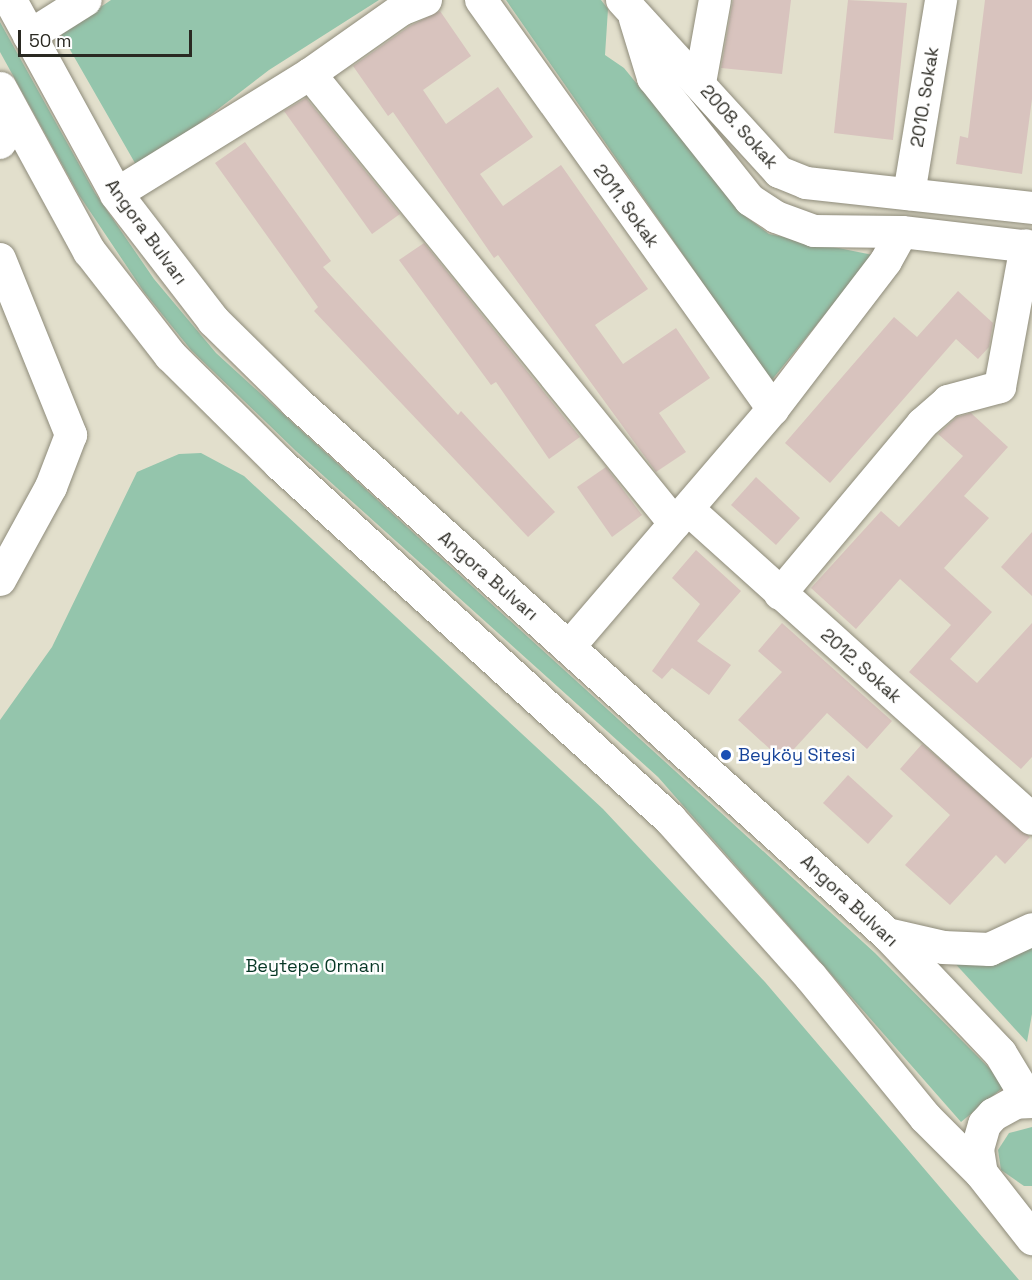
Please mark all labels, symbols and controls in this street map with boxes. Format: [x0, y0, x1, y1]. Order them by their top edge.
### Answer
scale bar [21, 18, 195, 56]
text: 50 m [29, 29, 71, 52]
street label: 2010. Sokak [906, 45, 944, 149]
street label: 2008. Sokak [696, 80, 782, 174]
street label: 2011. Sokak [588, 160, 664, 252]
street label: Angora Bulvarı [101, 175, 191, 289]
street label: Angora Bulvarı [434, 527, 542, 625]
street label: 2012. Sokak [816, 624, 906, 708]
place label: Beyköy Sitesi [738, 744, 855, 766]
marker: Beyköy Sitesi [719, 748, 733, 762]
street label: Angora Bulvarı [796, 851, 902, 951]
park label: Beytepe Ormanı [245, 955, 385, 977]

